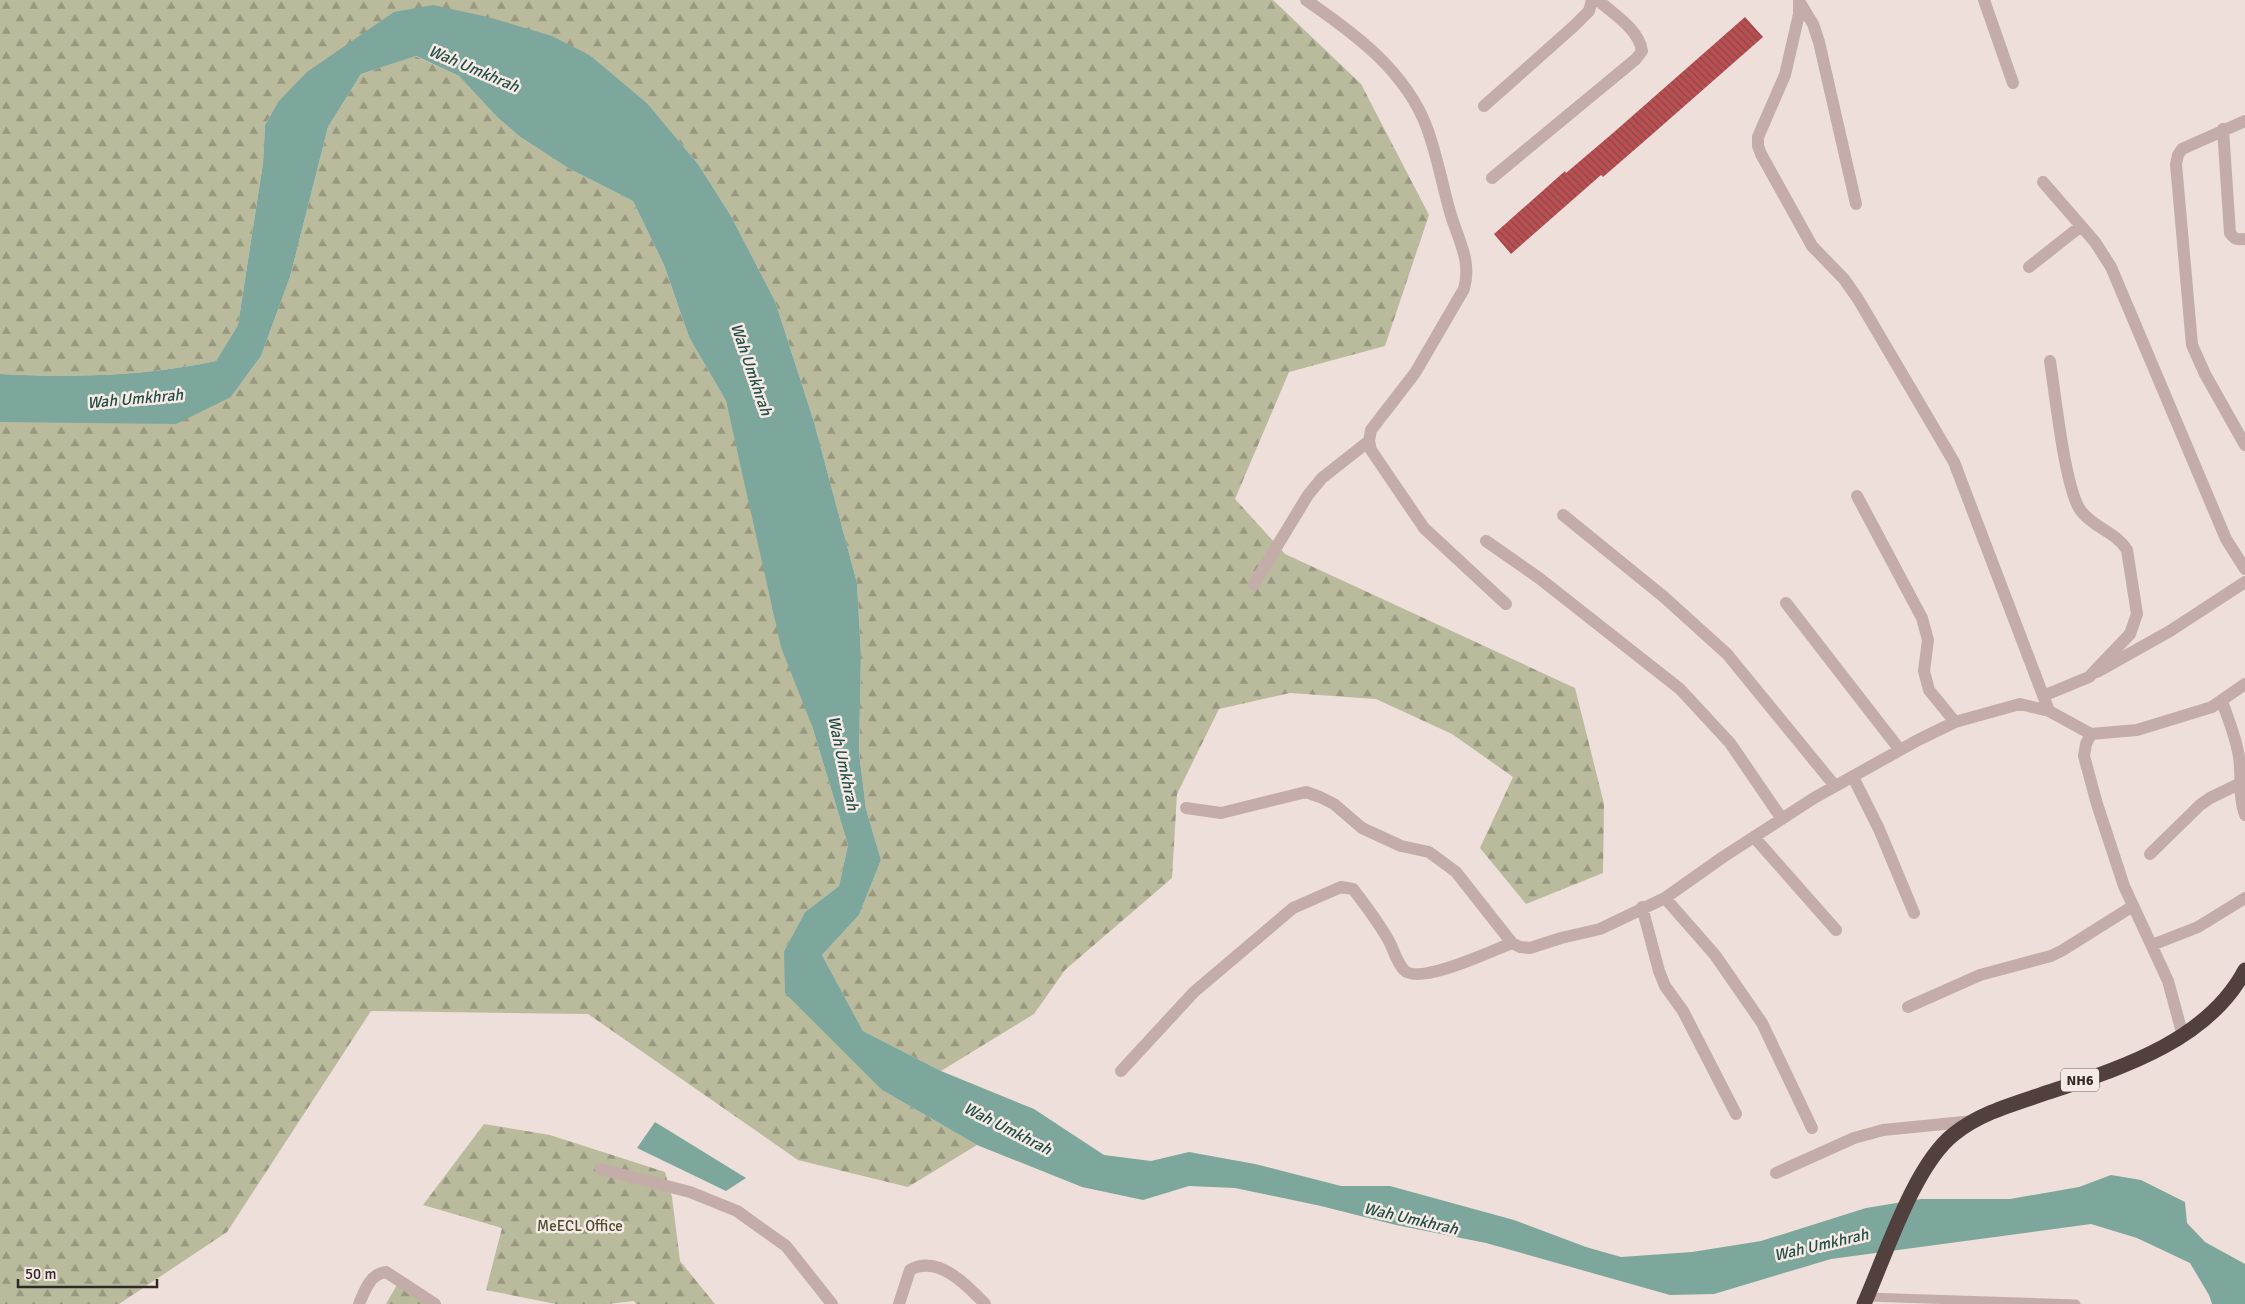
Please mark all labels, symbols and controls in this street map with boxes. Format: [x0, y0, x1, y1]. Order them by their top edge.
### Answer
water label: Wah Umkhrah [425, 41, 523, 97]
water label: Wah Umkhrah [726, 321, 777, 419]
water label: Wah Umkhrah [86, 385, 185, 413]
water label: Wah Umkhrah [823, 714, 863, 814]
road number: NH6 [2061, 1068, 2099, 1092]
water label: Wah Umkhrah [960, 1098, 1056, 1160]
water label: Wah Umkhrah [1362, 1198, 1461, 1240]
park label: MeECL Office [537, 1217, 623, 1235]
water label: Wah Umkhrah [1772, 1224, 1872, 1266]
scale bar [18, 1256, 156, 1288]
text: 50 m [25, 1265, 56, 1283]

